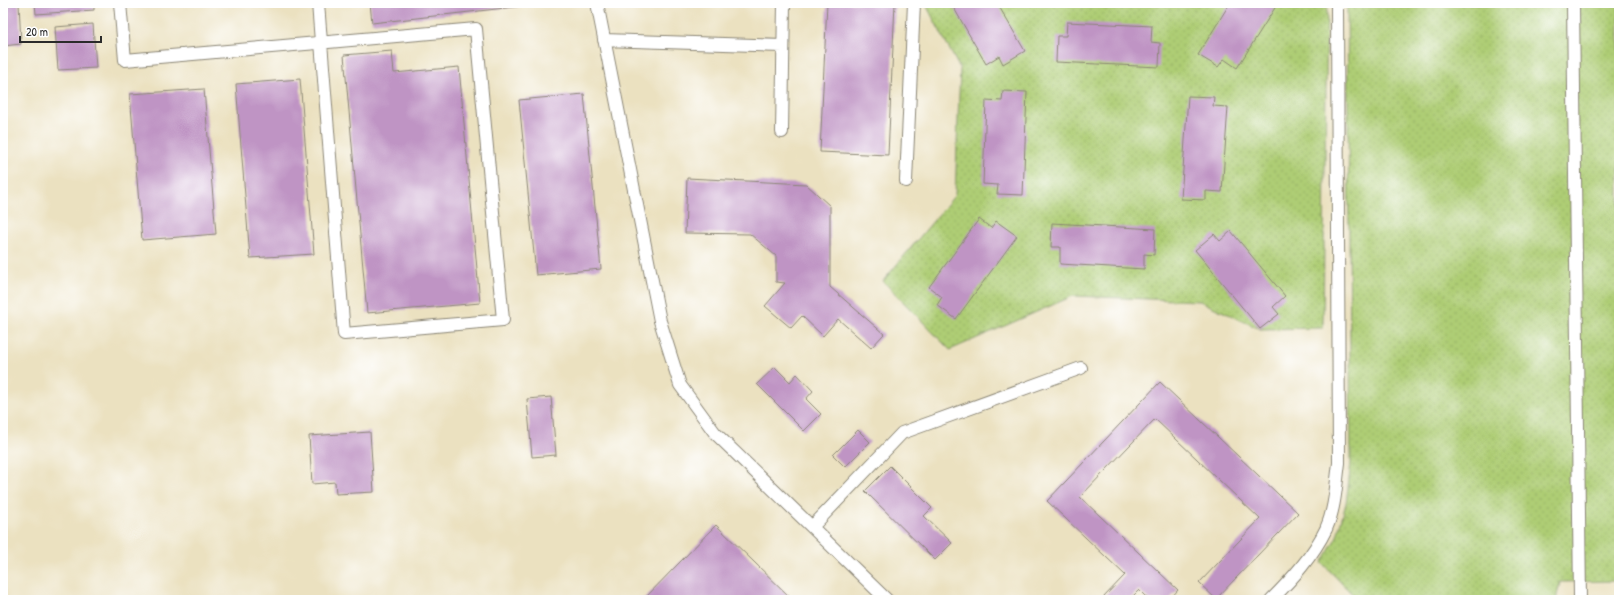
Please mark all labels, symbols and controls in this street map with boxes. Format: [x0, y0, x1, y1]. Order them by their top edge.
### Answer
scale bar [20, 18, 101, 44]
text: 20 m [26, 23, 48, 40]

